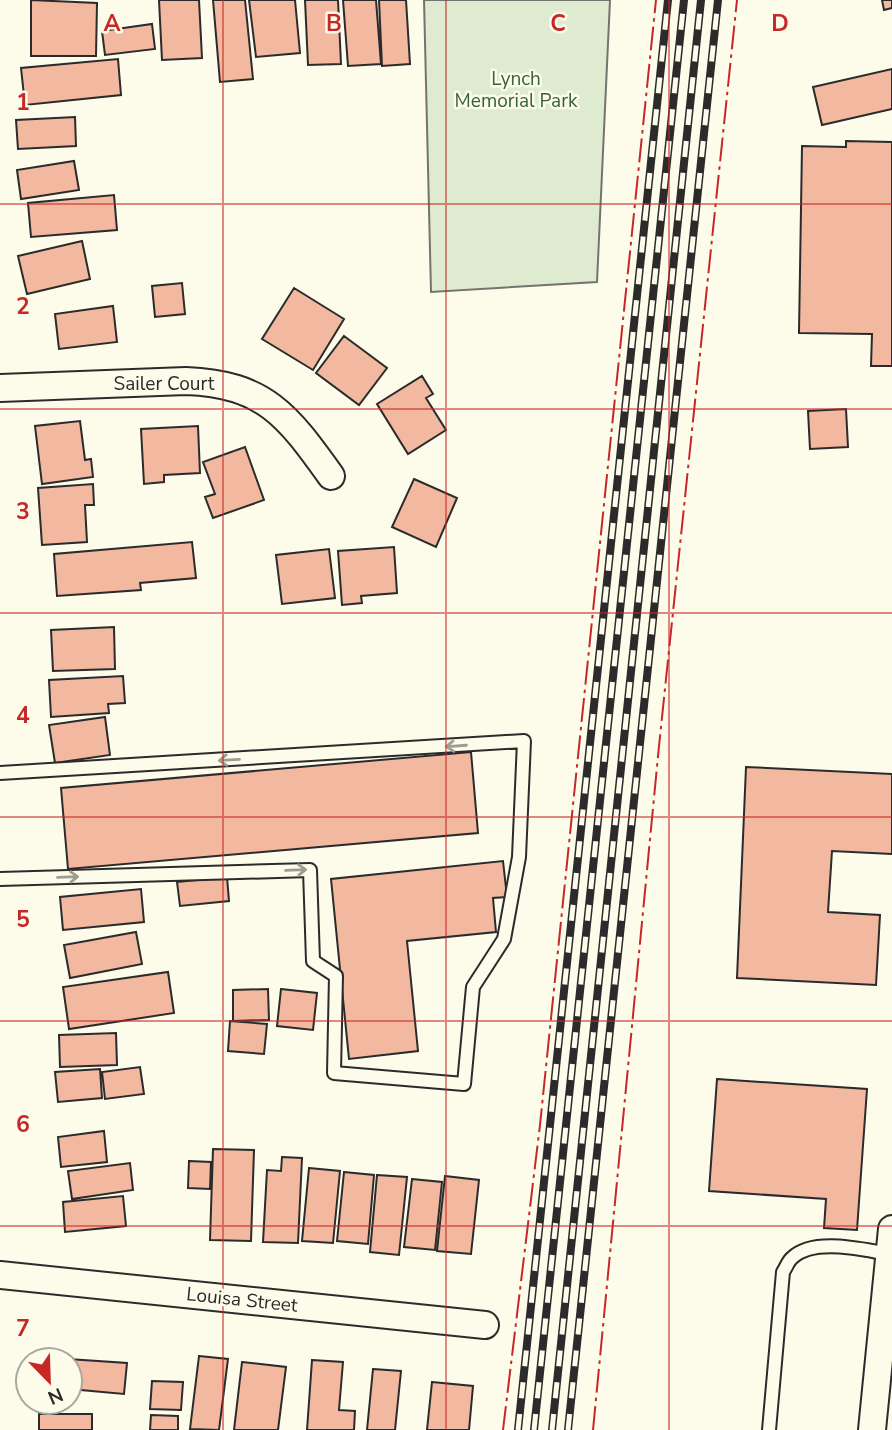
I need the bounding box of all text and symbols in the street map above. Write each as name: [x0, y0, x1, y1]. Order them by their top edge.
text: A: [103, 8, 121, 39]
text: B: [326, 8, 342, 39]
text: C: [550, 8, 566, 39]
text: D: [771, 8, 789, 39]
park label: Lynch Memorial Park: [455, 66, 578, 114]
text: 1: [16, 87, 30, 118]
text: 2: [16, 291, 30, 322]
street label: Sailer Court: [114, 371, 215, 397]
text: 3: [16, 496, 30, 527]
text: 4: [16, 700, 30, 731]
one-way arrow: [445, 739, 468, 752]
one-way arrow: [218, 753, 241, 766]
one-way arrow: [284, 864, 307, 877]
one-way arrow: [56, 870, 79, 884]
text: 5: [16, 904, 30, 935]
text: 6: [16, 1109, 30, 1140]
street label: Louisa Street: [185, 1281, 299, 1319]
text: 7: [16, 1313, 30, 1344]
north arrow: [14, 1346, 84, 1416]
text: N: [44, 1381, 67, 1410]

